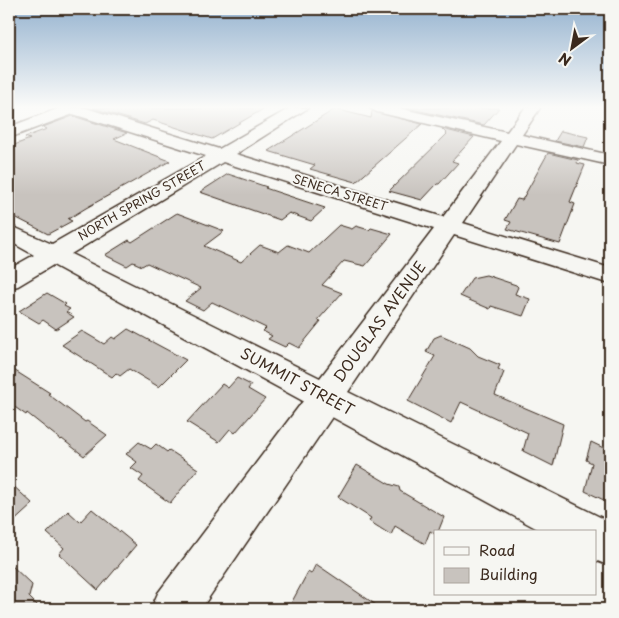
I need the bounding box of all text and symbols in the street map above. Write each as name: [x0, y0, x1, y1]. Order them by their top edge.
north arrow: [546, 22, 596, 72]
text: N: [555, 48, 575, 71]
street label: NORTH SPRING STREET: [74, 156, 209, 244]
street label: SENECA STREET: [291, 169, 391, 215]
street label: DOUGLAS AVENUE: [327, 256, 431, 386]
street label: SUMMIT STREET: [237, 341, 359, 421]
legend: [434, 530, 596, 596]
text: Road: [479, 538, 515, 561]
text: Building: [479, 562, 538, 585]

